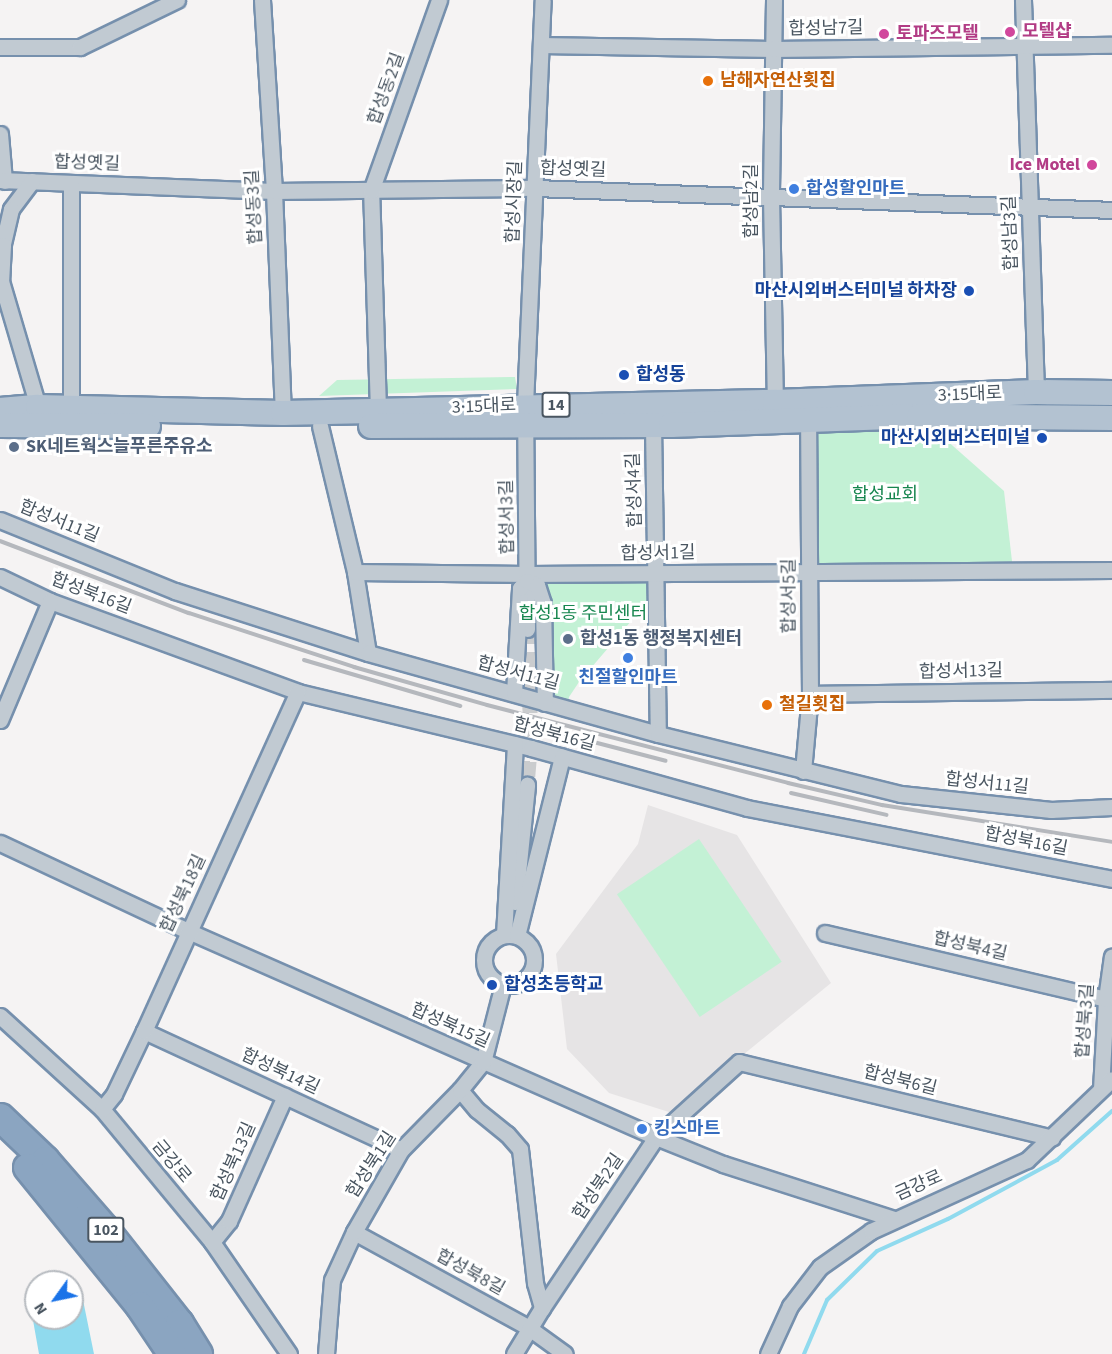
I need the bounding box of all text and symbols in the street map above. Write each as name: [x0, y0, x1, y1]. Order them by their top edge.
street label: 합성남7길: [788, 18, 864, 40]
place label: 모텔샵: [1022, 21, 1072, 43]
place label: 토파즈모텔: [896, 23, 979, 45]
marker: 모텔샵: [1003, 25, 1017, 39]
marker: 토파즈모텔: [877, 27, 891, 41]
street label: 합성동2길: [364, 50, 410, 128]
place label: 남해자연산횟집: [720, 70, 836, 92]
marker: 남해자연산횟집: [701, 74, 715, 88]
street label: 합성옛길: [54, 152, 120, 176]
place label: Ice Motel: [1009, 154, 1080, 176]
street label: 합성옛길: [540, 158, 606, 182]
marker: Ice Motel: [1085, 158, 1099, 172]
street label: 합성시장길: [503, 160, 527, 244]
street label: 합성남2길: [741, 163, 763, 239]
street label: 합성동3길: [242, 169, 268, 245]
place label: 합성할인마트: [806, 178, 905, 200]
marker: 합성할인마트: [787, 182, 801, 196]
street label: 합성남3길: [999, 195, 1023, 271]
place label: 마산시외버스터미널 하차장: [755, 280, 957, 302]
marker: 마산시외버스터미널 하차장: [962, 284, 976, 298]
place label: 합성동: [636, 364, 686, 386]
marker: 합성동: [617, 368, 631, 382]
street label: 3·15대로: [937, 383, 1003, 407]
road number: 14: [541, 392, 571, 418]
street label: 3·15대로: [451, 395, 517, 419]
place label: 마산시외버스터미널: [881, 427, 1030, 449]
marker: 마산시외버스터미널: [1035, 431, 1049, 445]
place label: SK네트웍스늘푸른주유소: [26, 436, 213, 458]
marker: SK네트웍스늘푸른주유소: [7, 440, 21, 454]
street label: 합성서4길: [623, 452, 647, 528]
street label: 합성서3길: [497, 479, 519, 555]
park label: 합성교회: [852, 484, 918, 506]
street label: 합성서11길: [16, 496, 102, 548]
street label: 합성서1길: [620, 543, 696, 565]
street label: 합성서5길: [779, 558, 801, 634]
street label: 합성북16길: [48, 569, 134, 619]
park label: 합성1동 주민센터: [519, 603, 647, 625]
place label: 합성1동 행정복지센터: [580, 628, 742, 650]
marker: 합성1동 행정복지센터: [561, 632, 575, 646]
marker: 친절할인마트: [621, 651, 635, 665]
street label: 합성서11길: [475, 653, 561, 695]
street label: 합성서13길: [919, 660, 1003, 684]
place label: 친절할인마트: [578, 667, 678, 689]
place label: 철길횟집: [779, 694, 845, 716]
marker: 철길횟집: [760, 698, 774, 712]
street label: 합성북16길: [511, 714, 597, 756]
street label: 합성서11길: [944, 769, 1030, 799]
street label: 합성북16길: [983, 823, 1069, 861]
street label: 합성북18길: [156, 851, 212, 937]
street label: 합성북4길: [931, 928, 1009, 966]
place label: 합성초등학교: [504, 974, 603, 996]
marker: 합성초등학교: [485, 978, 499, 992]
street label: 합성북3길: [1073, 983, 1099, 1059]
street label: 합성북15길: [407, 999, 493, 1053]
street label: 합성북14길: [237, 1044, 323, 1100]
street label: 합성북6길: [861, 1061, 939, 1101]
place label: 킹스마트: [654, 1118, 720, 1140]
street label: 합성북13길: [207, 1119, 261, 1205]
marker: 킹스마트: [635, 1122, 649, 1136]
street label: 합성북1길: [342, 1128, 402, 1202]
street label: 금강로: [147, 1136, 195, 1188]
street label: 합성북2길: [569, 1150, 629, 1224]
street label: 금강로: [892, 1166, 946, 1206]
road number: 102: [86, 1217, 126, 1243]
street label: 합성북8길: [432, 1245, 508, 1301]
north arrow: [24, 1270, 84, 1330]
text: N: [28, 1298, 53, 1319]

